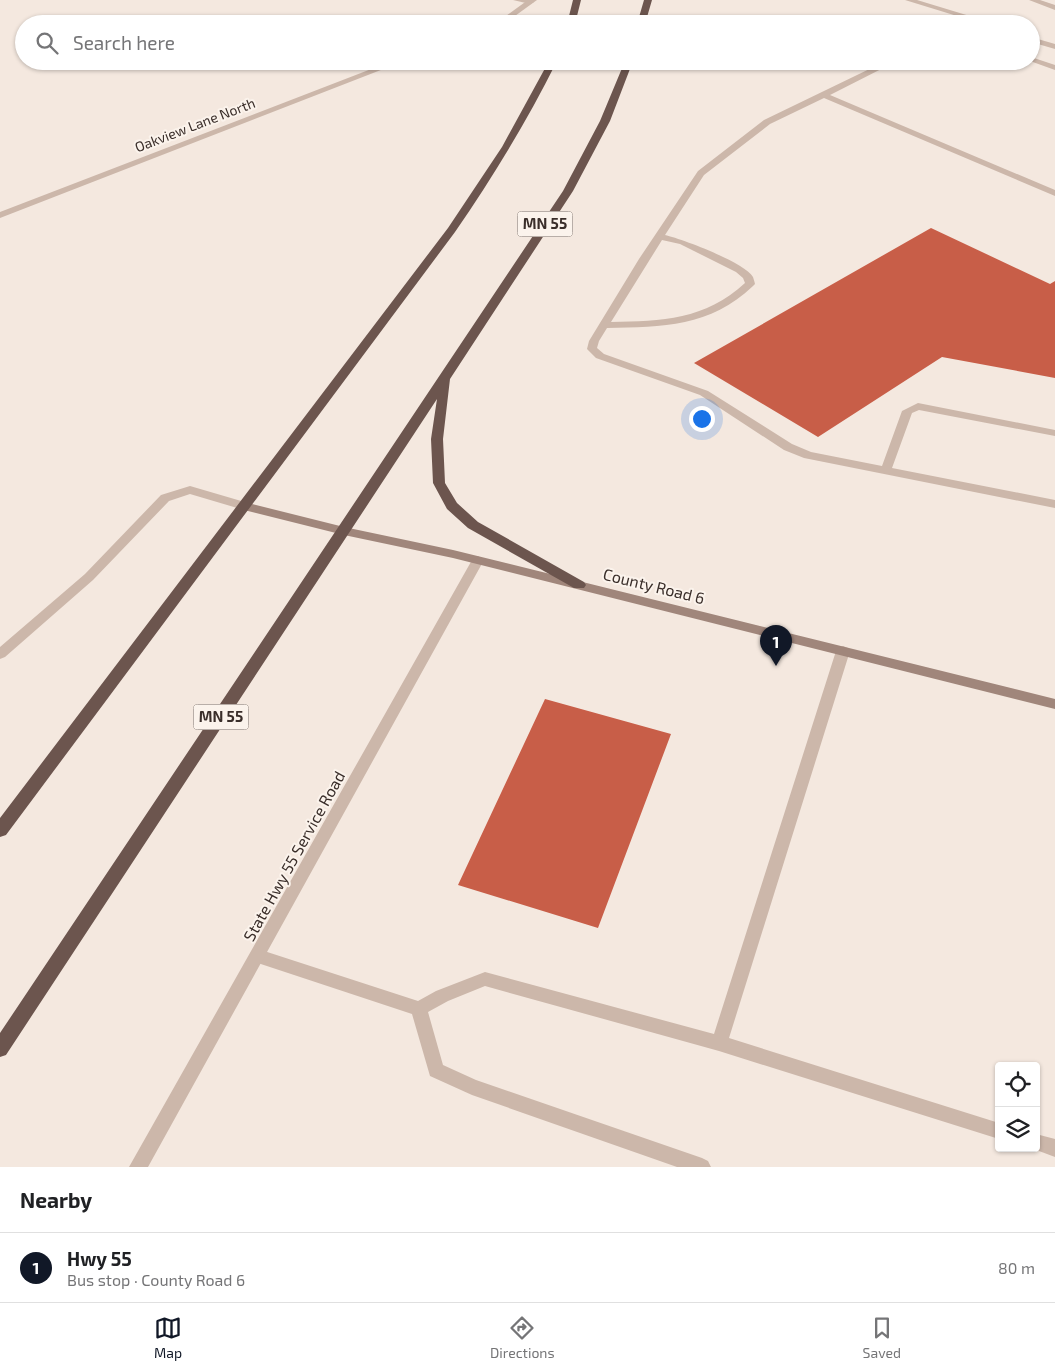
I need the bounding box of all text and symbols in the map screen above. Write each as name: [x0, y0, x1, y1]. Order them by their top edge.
search box: [15, 15, 1040, 70]
icon: search: [33, 29, 61, 57]
text: Search here: [73, 31, 175, 54]
street label: Oakview Lane North: [132, 94, 257, 155]
road number: MN 55: [518, 212, 572, 236]
your location: [689, 406, 715, 432]
street label: County Road 6: [601, 564, 707, 607]
pin: 1: [760, 625, 792, 666]
road number: MN 55: [194, 704, 248, 730]
street label: State Hwy 55 Service Road: [239, 767, 348, 944]
map controls: [995, 1062, 1040, 1152]
button: locate: [995, 1062, 1040, 1107]
button: layers: [995, 1107, 1040, 1152]
text: Nearby: [20, 1187, 92, 1212]
text: Hwy 55: [67, 1247, 132, 1270]
text: 1: [33, 1258, 39, 1277]
text: 80 m: [998, 1258, 1035, 1277]
text: Bus stop · County Road 6: [67, 1270, 245, 1289]
tab: Map: [154, 1314, 182, 1361]
tab: Directions: [490, 1314, 555, 1361]
tab: Saved: [863, 1314, 901, 1361]

